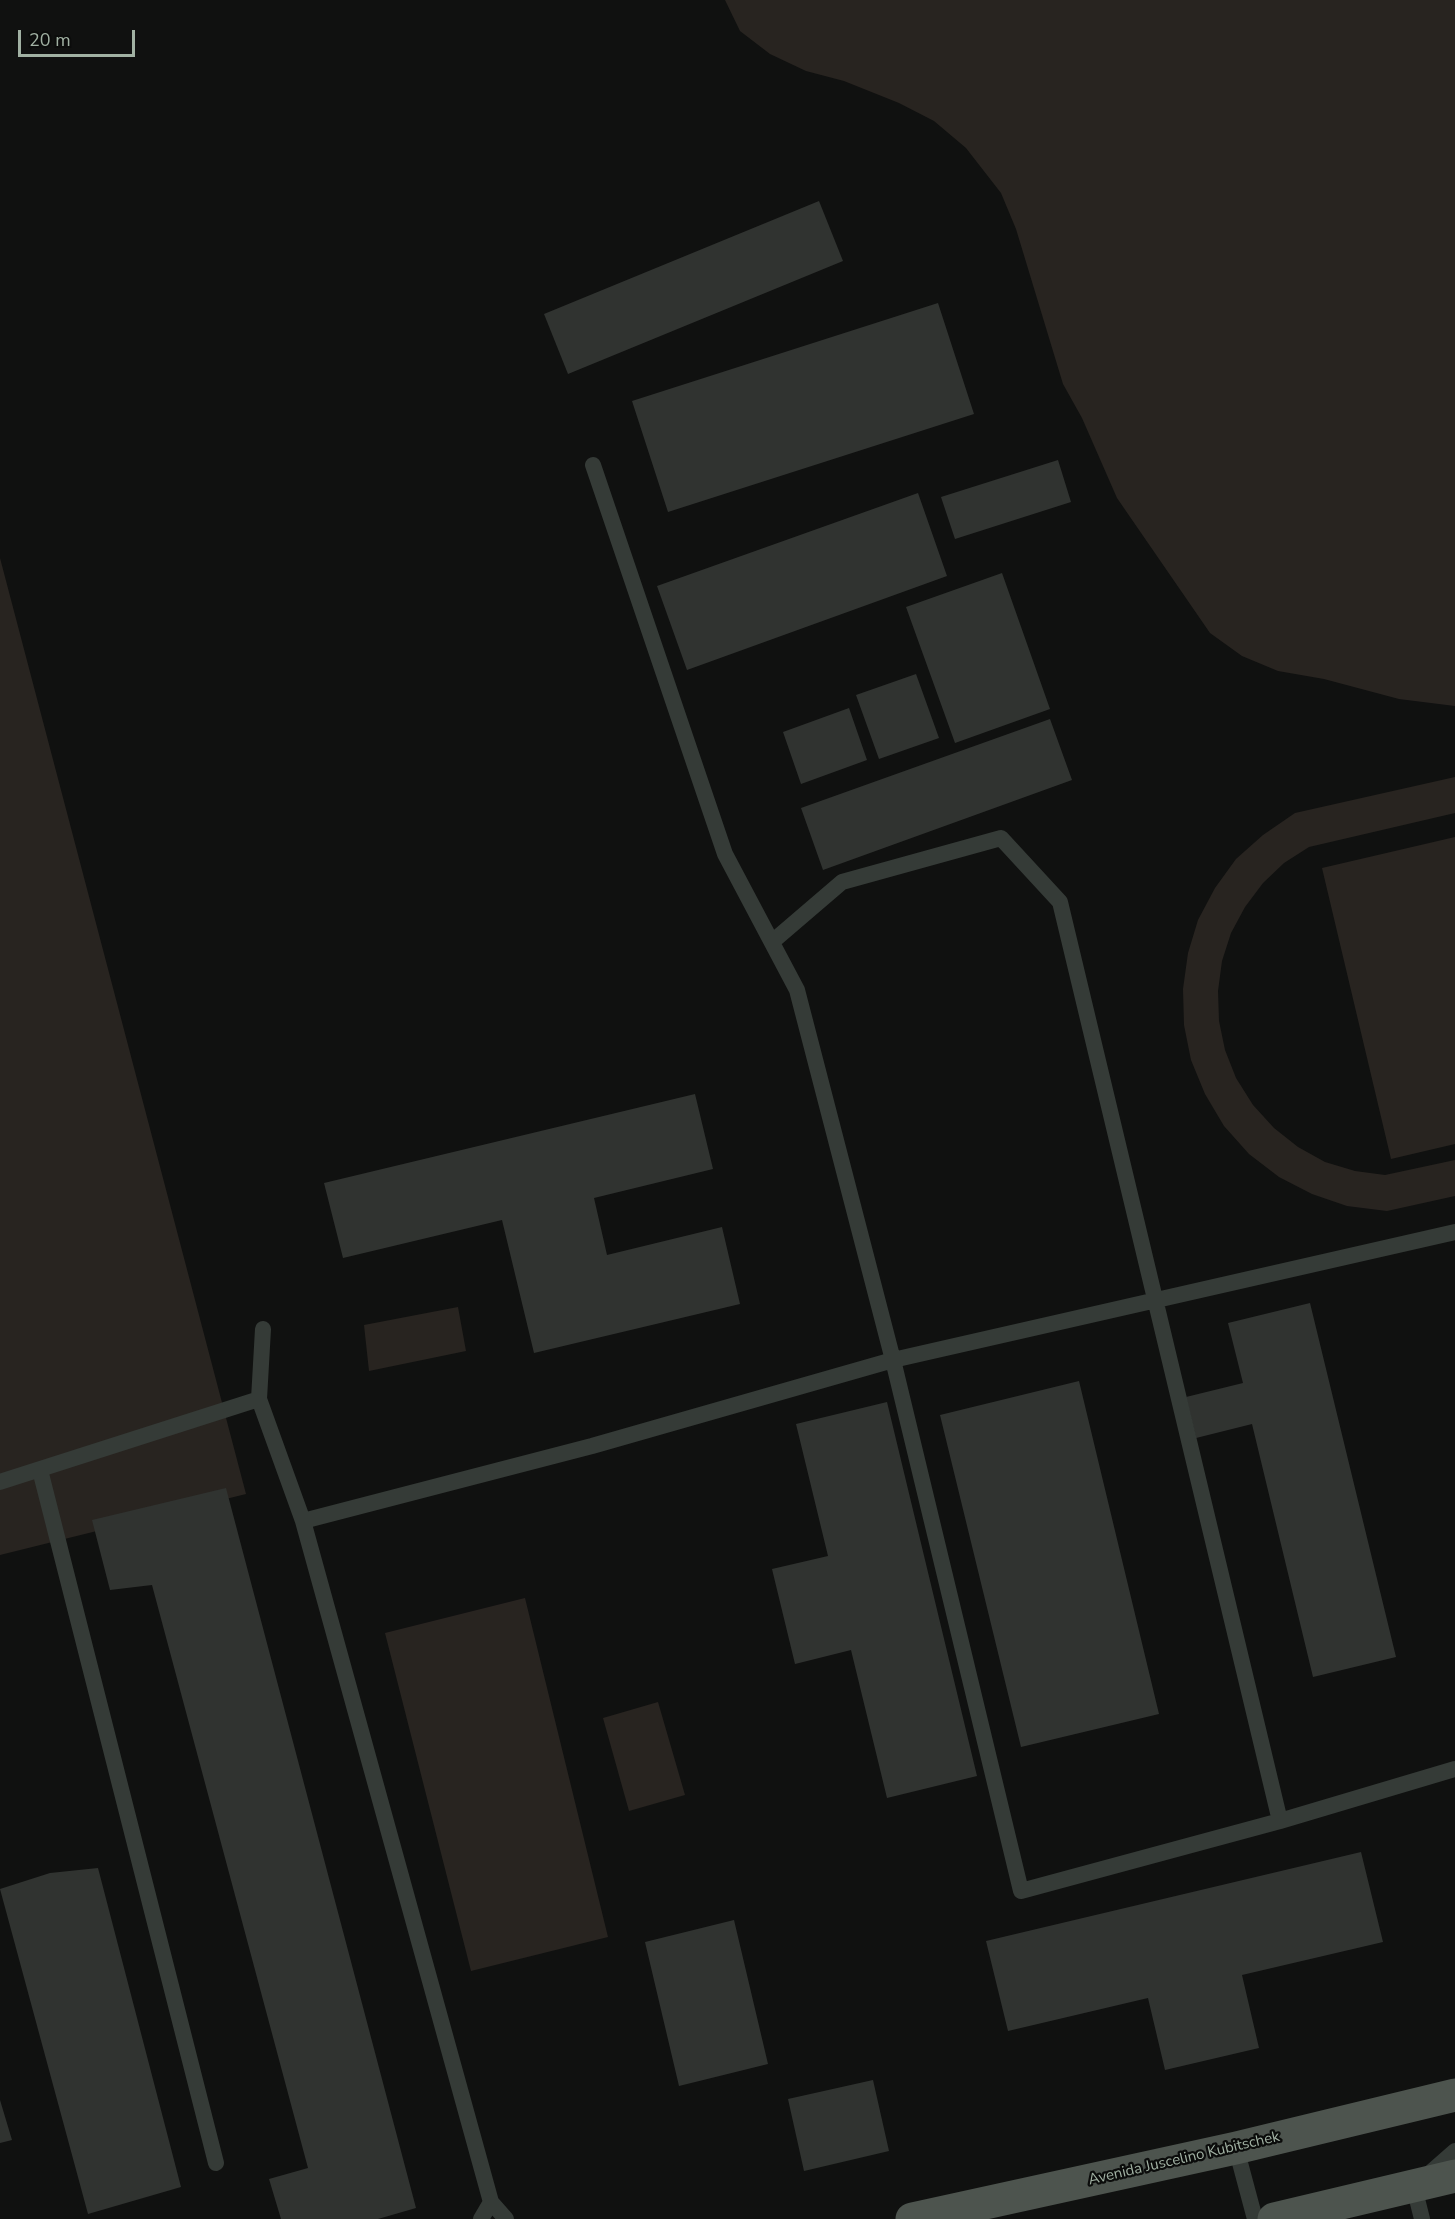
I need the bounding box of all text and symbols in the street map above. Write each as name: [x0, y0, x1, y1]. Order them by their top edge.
scale bar: [21, 18, 138, 56]
text: 20 m: [29, 28, 71, 52]
street label: Avenida Juscelino Kubitschek: [1087, 2128, 1281, 2190]

